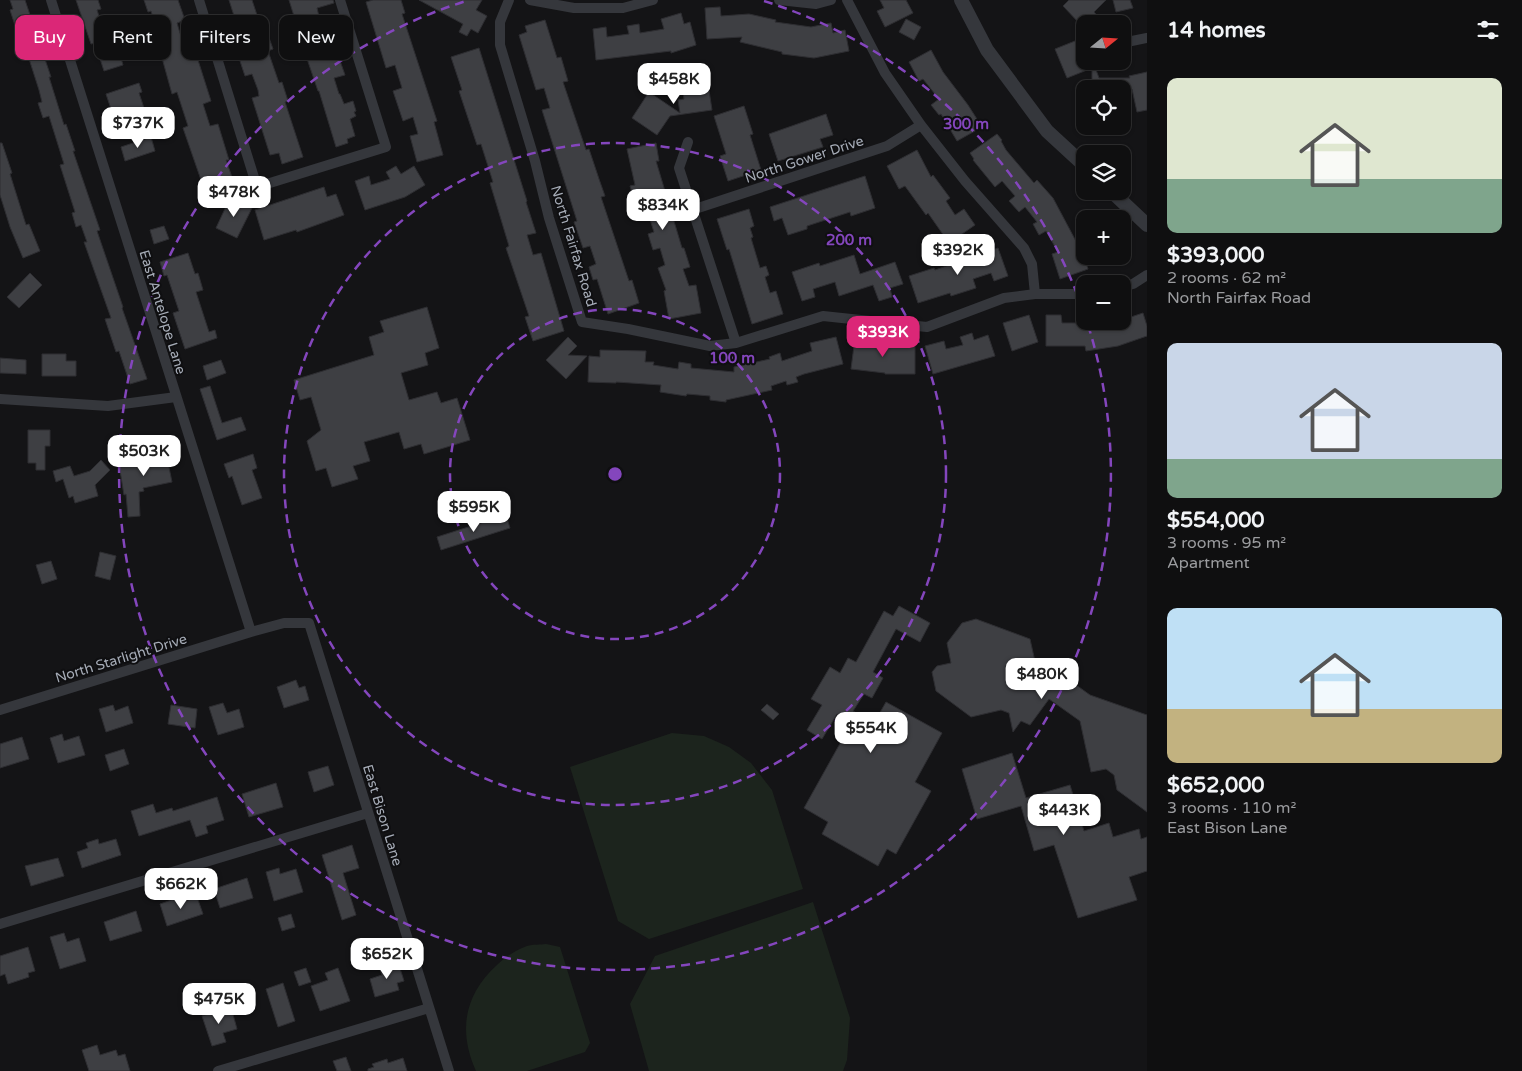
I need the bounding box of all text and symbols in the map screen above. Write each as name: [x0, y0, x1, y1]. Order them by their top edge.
chip: Buy: [15, 15, 84, 60]
chip: Rent: [94, 15, 171, 60]
chip: Filters: [181, 15, 269, 60]
chip: New: [279, 15, 353, 60]
north arrow: [1076, 15, 1131, 70]
map controls: [1076, 15, 1131, 330]
icon: filters: [1474, 16, 1502, 44]
text: 14 homes: [1167, 18, 1266, 43]
pin: $458K: [639, 62, 709, 105]
text: $458K: [649, 69, 699, 89]
button: locate: [1076, 80, 1131, 135]
pin: $737K: [103, 106, 173, 149]
icon: home: [1290, 110, 1380, 200]
text: $737K: [113, 113, 163, 133]
text: 300 m: [943, 115, 989, 133]
street label: North Gower Drive: [743, 132, 866, 187]
button: layers: [1076, 145, 1131, 200]
pin: $478K: [199, 176, 269, 218]
text: $478K: [209, 182, 259, 202]
street label: North Fairfax Road: [547, 183, 600, 309]
pin: $834K: [628, 188, 698, 231]
text: $834K: [638, 195, 688, 215]
button: +: [1076, 210, 1131, 265]
text: 200 m: [826, 231, 872, 249]
pin: $392K: [923, 234, 993, 276]
text: $392K: [933, 240, 983, 260]
text: $393,000: [1167, 243, 1265, 268]
street label: East Antelope Lane: [136, 248, 190, 376]
text: 2 rooms · 62 m²: [1167, 268, 1286, 288]
button: −: [1076, 275, 1131, 330]
text: North Fairfax Road: [1167, 288, 1311, 308]
pin: $393K: [848, 316, 918, 358]
text: $393K: [858, 322, 908, 342]
text: 100 m: [709, 349, 755, 367]
icon: home: [1290, 375, 1380, 465]
pin: $503K: [109, 434, 179, 477]
text: $503K: [119, 441, 169, 461]
centre of rings: [606, 465, 624, 483]
pin: $595K: [439, 490, 509, 533]
text: $595K: [449, 497, 499, 517]
text: $554,000: [1167, 508, 1265, 533]
text: 3 rooms · 95 m²: [1167, 533, 1286, 553]
text: Apartment: [1167, 553, 1250, 573]
street label: North Starlight Drive: [53, 630, 189, 687]
icon: home: [1290, 640, 1380, 730]
pin: $480K: [1007, 658, 1077, 700]
text: $480K: [1017, 664, 1067, 684]
pin: $554K: [836, 712, 906, 754]
text: $554K: [846, 718, 896, 738]
street label: East Bison Lane: [359, 762, 406, 868]
text: $652,000: [1167, 773, 1265, 798]
pin: $443K: [1029, 794, 1099, 836]
text: 3 rooms · 110 m²: [1167, 798, 1296, 818]
text: $443K: [1039, 800, 1089, 820]
text: East Bison Lane: [1167, 818, 1287, 838]
pin: $662K: [146, 868, 216, 910]
text: $662K: [156, 874, 206, 894]
pin: $652K: [352, 938, 422, 980]
text: $652K: [362, 944, 412, 964]
pin: $475K: [184, 982, 254, 1025]
text: $475K: [194, 989, 244, 1009]

